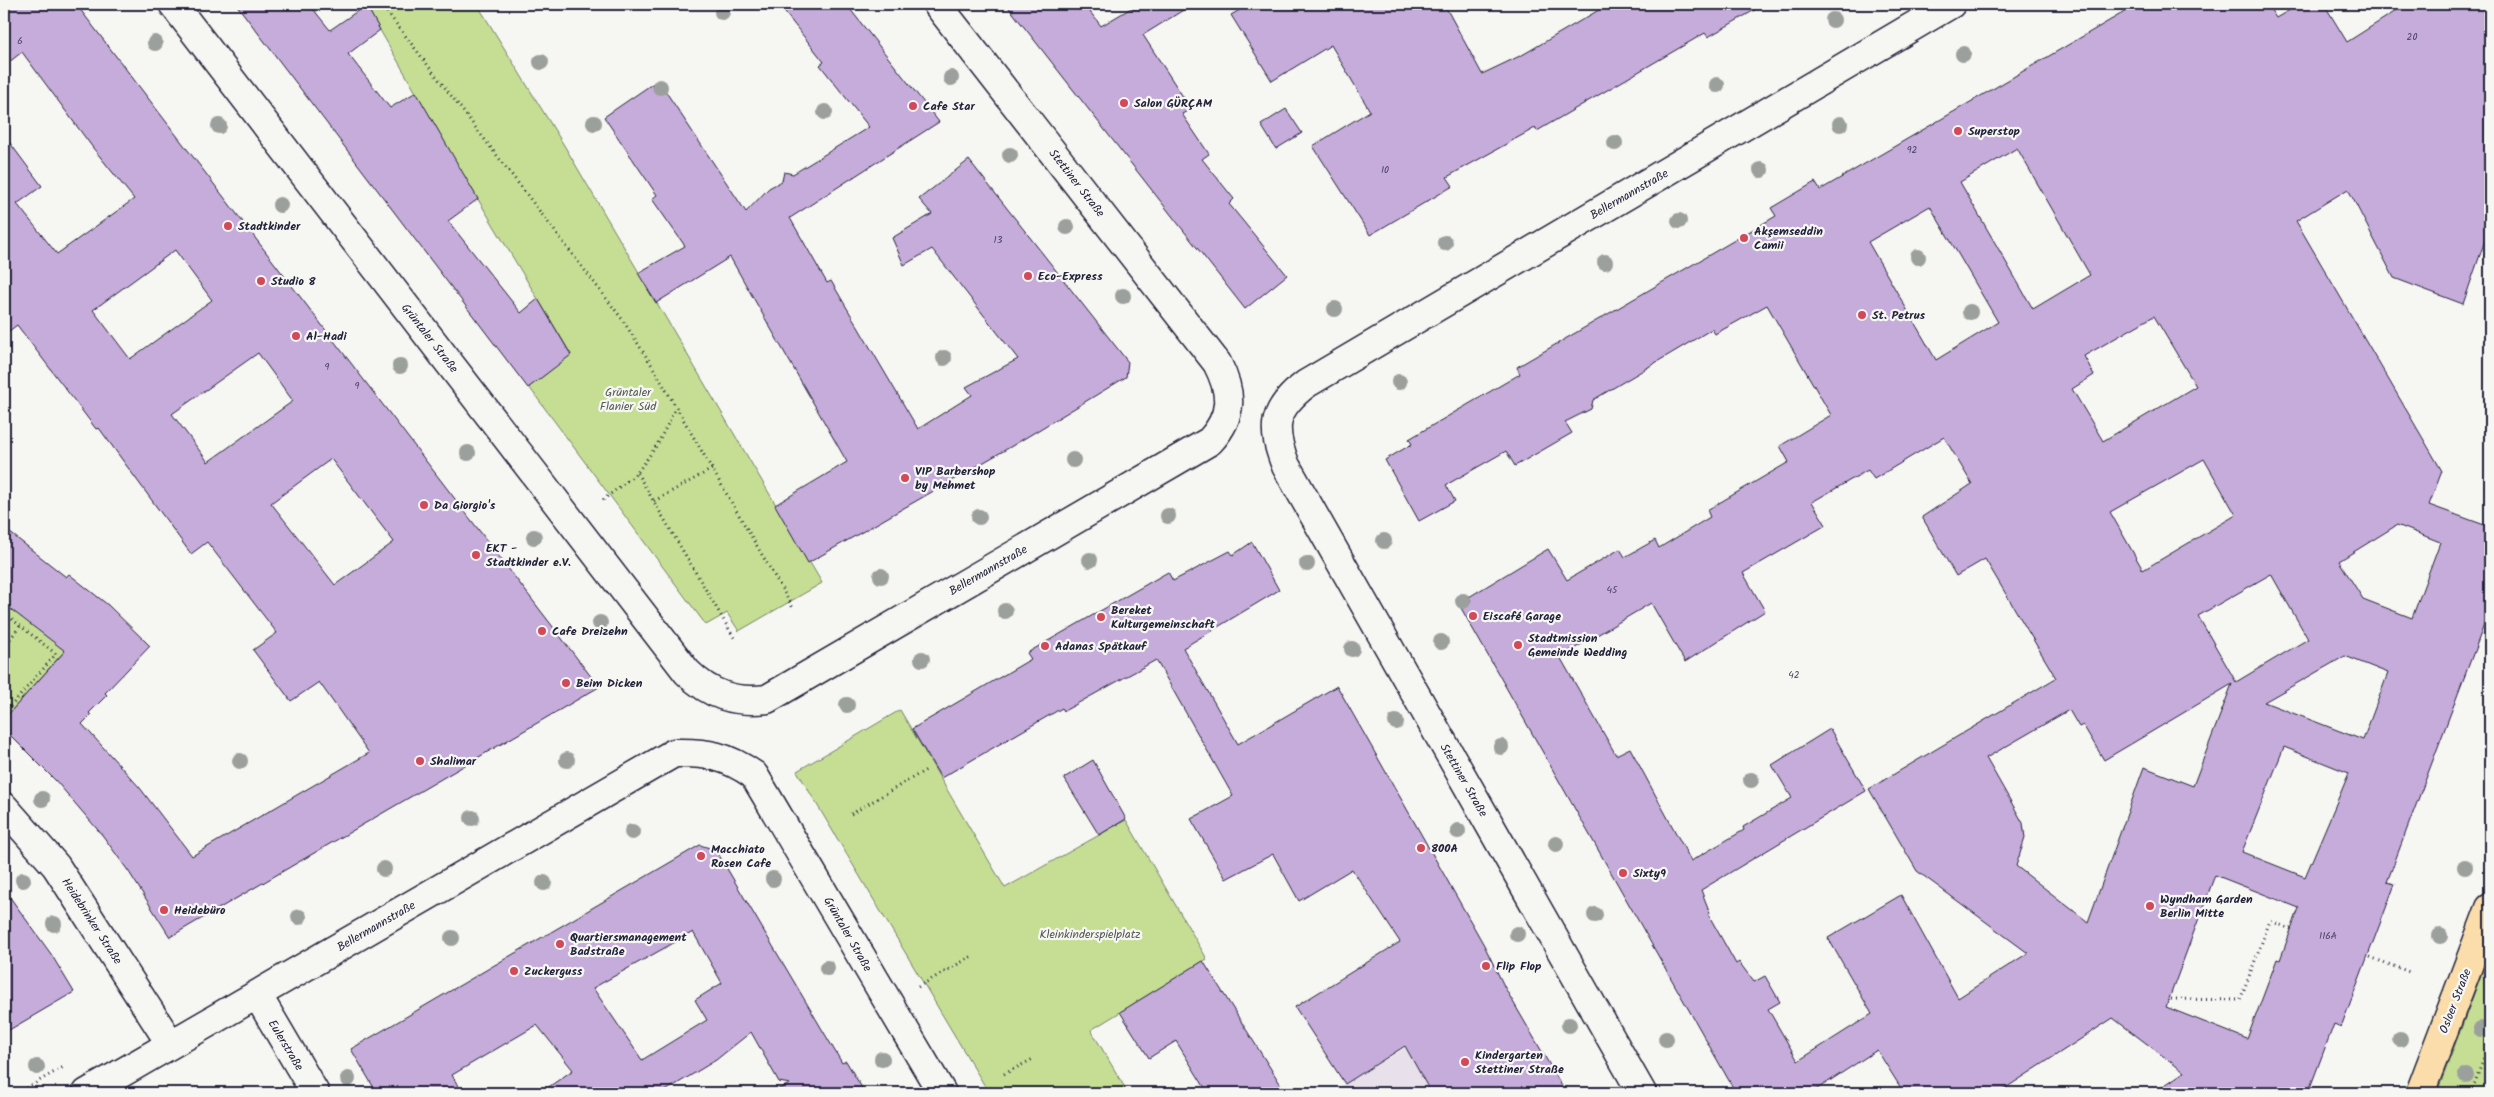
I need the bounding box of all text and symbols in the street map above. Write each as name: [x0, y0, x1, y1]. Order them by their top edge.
house number: 20: [2407, 29, 2417, 45]
house number: 6: [17, 33, 23, 49]
place label: Salon GÜRÇAM: [1134, 94, 1213, 113]
place label: Cafe Star: [923, 97, 975, 116]
marker: Salon GÜRÇAM: [1118, 97, 1130, 109]
marker: Cafe Star: [907, 100, 919, 112]
place label: Superstop: [1968, 122, 2021, 141]
marker: Superstop: [1952, 125, 1964, 137]
house number: 92: [1907, 142, 1918, 158]
street label: Stettiner Straße: [1044, 145, 1110, 222]
house number: 10: [1381, 162, 1389, 178]
street label: Bellermannstraße: [1586, 164, 1673, 225]
place label: Stadtkinder: [238, 217, 301, 236]
marker: Stadtkinder: [222, 220, 234, 232]
place label: Akşemseddin Camii: [1754, 222, 1823, 255]
house number: 13: [994, 232, 1003, 248]
marker: Akşemseddin Camii: [1738, 232, 1750, 244]
place label: Eco-Express: [1038, 267, 1103, 286]
marker: Eco-Express: [1022, 270, 1034, 282]
place label: Studio 8: [271, 272, 317, 291]
marker: Studio 8: [255, 275, 267, 287]
street label: Grüntaler Straße: [396, 299, 463, 378]
place label: St. Petrus: [1872, 306, 1926, 325]
marker: St. Petrus: [1856, 309, 1868, 321]
place label: Al-Hadi: [306, 327, 348, 346]
marker: Al-Hadi: [290, 330, 302, 342]
house number: 9: [325, 359, 330, 375]
house number: 9: [355, 378, 360, 394]
park label: Grüntaler Flanier Süd: [600, 383, 657, 416]
place label: VIP Barbershop by Mehmet: [915, 462, 996, 495]
marker: VIP Barbershop by Mehmet: [899, 472, 911, 484]
place label: Da Giorgio's: [434, 496, 496, 515]
marker: Da Giorgio's: [418, 499, 430, 511]
place label: EKT - Stadtkinder e.V.: [486, 539, 571, 572]
street label: Bellermannstraße: [945, 540, 1032, 601]
marker: EKT - Stadtkinder e.V.: [470, 549, 482, 561]
house number: 45: [1607, 582, 1618, 598]
place label: Bereket Kulturgemeinschaft: [1111, 601, 1215, 634]
place label: Eiscafé Garage: [1483, 607, 1561, 626]
marker: Eiscafé Garage: [1467, 610, 1479, 622]
marker: Bereket Kulturgemeinschaft: [1095, 611, 1107, 623]
place label: Cafe Dreizehn: [552, 622, 628, 641]
marker: Cafe Dreizehn: [536, 625, 548, 637]
place label: Stadtmission Gemeinde Wedding: [1528, 629, 1627, 662]
place label: Adanas Spätkauf: [1055, 637, 1148, 656]
marker: Stadtmission Gemeinde Wedding: [1512, 639, 1524, 651]
marker: Adanas Spätkauf: [1039, 640, 1051, 652]
house number: 42: [1788, 667, 1800, 683]
place label: Beim Dicken: [576, 674, 643, 693]
marker: Beim Dicken: [560, 677, 572, 689]
street label: Stettiner Straße: [1435, 740, 1493, 821]
place label: Shalimar: [430, 752, 477, 771]
marker: Shalimar: [414, 755, 426, 767]
place label: 800A: [1431, 839, 1458, 858]
place label: Macchiato Rosen Cafe: [711, 840, 771, 873]
marker: 800A: [1415, 842, 1427, 854]
marker: Macchiato Rosen Cafe: [695, 850, 707, 862]
place label: Sixty9: [1633, 864, 1666, 883]
marker: Sixty9: [1617, 867, 1629, 879]
street label: Heidebrinker Straße: [56, 874, 127, 969]
place label: Wyndham Garden Berlin Mitte: [2160, 890, 2253, 923]
street label: Grüntaler Straße: [818, 893, 877, 976]
street label: Bellermannstraße: [333, 896, 420, 957]
marker: Wyndham Garden Berlin Mitte: [2144, 900, 2156, 912]
place label: Heidebüro: [174, 901, 226, 920]
marker: Heidebüro: [158, 904, 170, 916]
park label: Kleinkinderspielplatz: [1039, 925, 1141, 944]
place label: Quartiersmanagement Badstraße: [570, 928, 687, 961]
house number: 116A: [2319, 928, 2337, 944]
marker: Quartiersmanagement Badstraße: [554, 938, 566, 950]
place label: Flip Flop: [1496, 957, 1542, 976]
marker: Flip Flop: [1480, 960, 1492, 972]
place label: Zuckerguss: [524, 962, 583, 981]
marker: Zuckerguss: [508, 965, 520, 977]
street label: Osloer Straße: [2434, 965, 2477, 1036]
street label: Eulerstraße: [263, 1016, 309, 1075]
place label: Kindergarten Stettiner Straße: [1475, 1046, 1564, 1079]
marker: Kindergarten Stettiner Straße: [1459, 1056, 1471, 1068]

